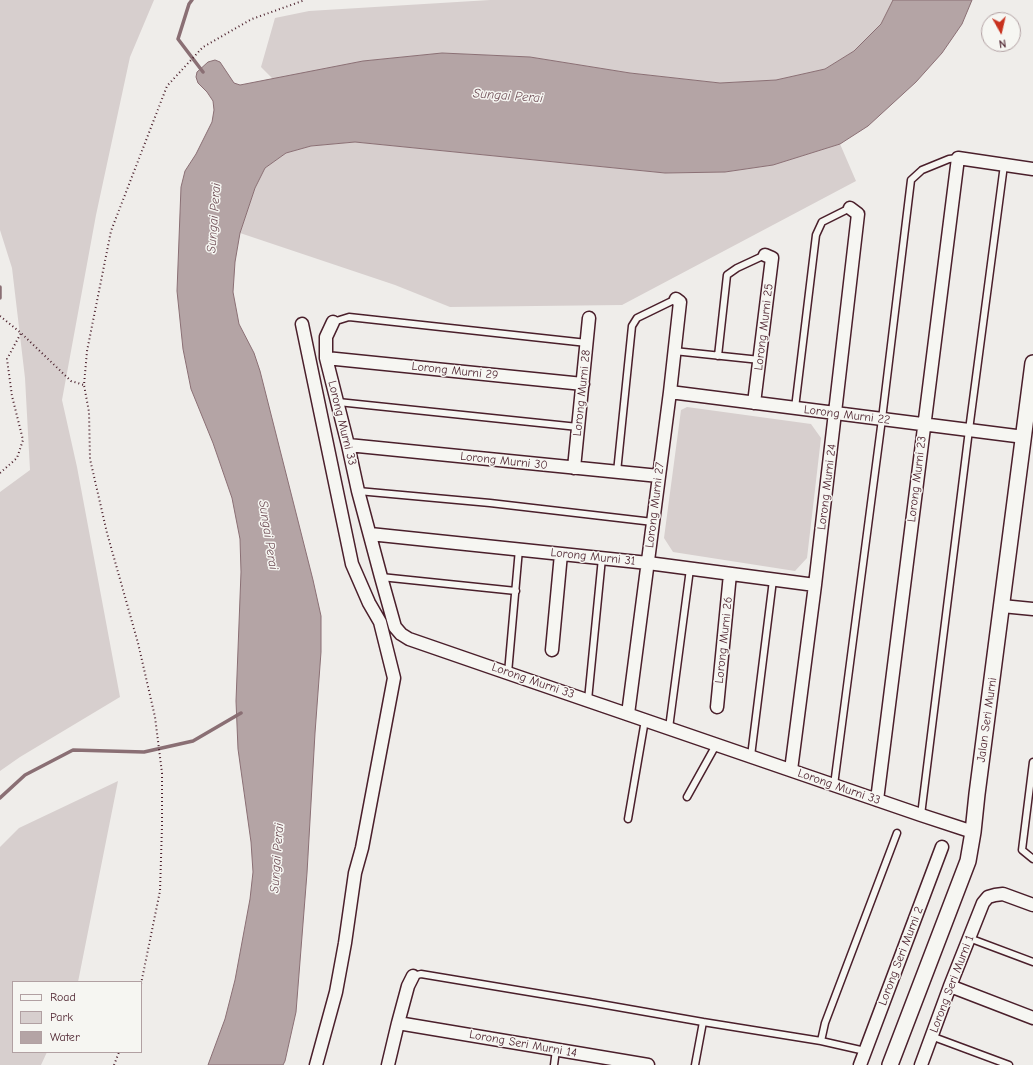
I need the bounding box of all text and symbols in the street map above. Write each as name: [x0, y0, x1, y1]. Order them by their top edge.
north arrow: [981, 12, 1021, 52]
text: N: [998, 36, 1007, 50]
water label: Sungai Perai: [473, 86, 543, 106]
water label: Sungai Perai: [204, 183, 224, 253]
street label: Lorong Murni 25: [752, 283, 776, 371]
street label: Lorong Murni 28: [570, 349, 594, 437]
street label: Lorong Murni 29: [411, 359, 499, 383]
street label: Lorong Murni 33: [325, 379, 359, 467]
street label: Lorong Murni 22: [803, 403, 891, 427]
street label: Lorong Murni 23: [905, 435, 929, 523]
street label: Lorong Murni 24: [815, 443, 839, 531]
street label: Lorong Murni 30: [460, 449, 548, 473]
street label: Lorong Murni 27: [643, 461, 667, 549]
water label: Sungai Perai: [255, 499, 281, 571]
street label: Lorong Murni 31: [550, 545, 636, 569]
street label: Lorong Murni 26: [712, 596, 736, 684]
street label: Lorong Murni 33: [490, 660, 576, 702]
street label: Jalan Seri Murni: [974, 677, 1000, 763]
street label: Lorong Murni 33: [796, 766, 882, 808]
water label: Sungai Perai: [267, 823, 287, 893]
street label: Lorong Seri Murni 2: [876, 905, 926, 1007]
street label: Lorong Seri Murni 1: [927, 933, 977, 1035]
legend: [12, 981, 142, 1053]
text: Road: [50, 990, 76, 1004]
text: Park: [50, 1010, 73, 1024]
street label: Lorong Seri Murni 14: [468, 1027, 578, 1061]
text: Water: [50, 1030, 80, 1044]

